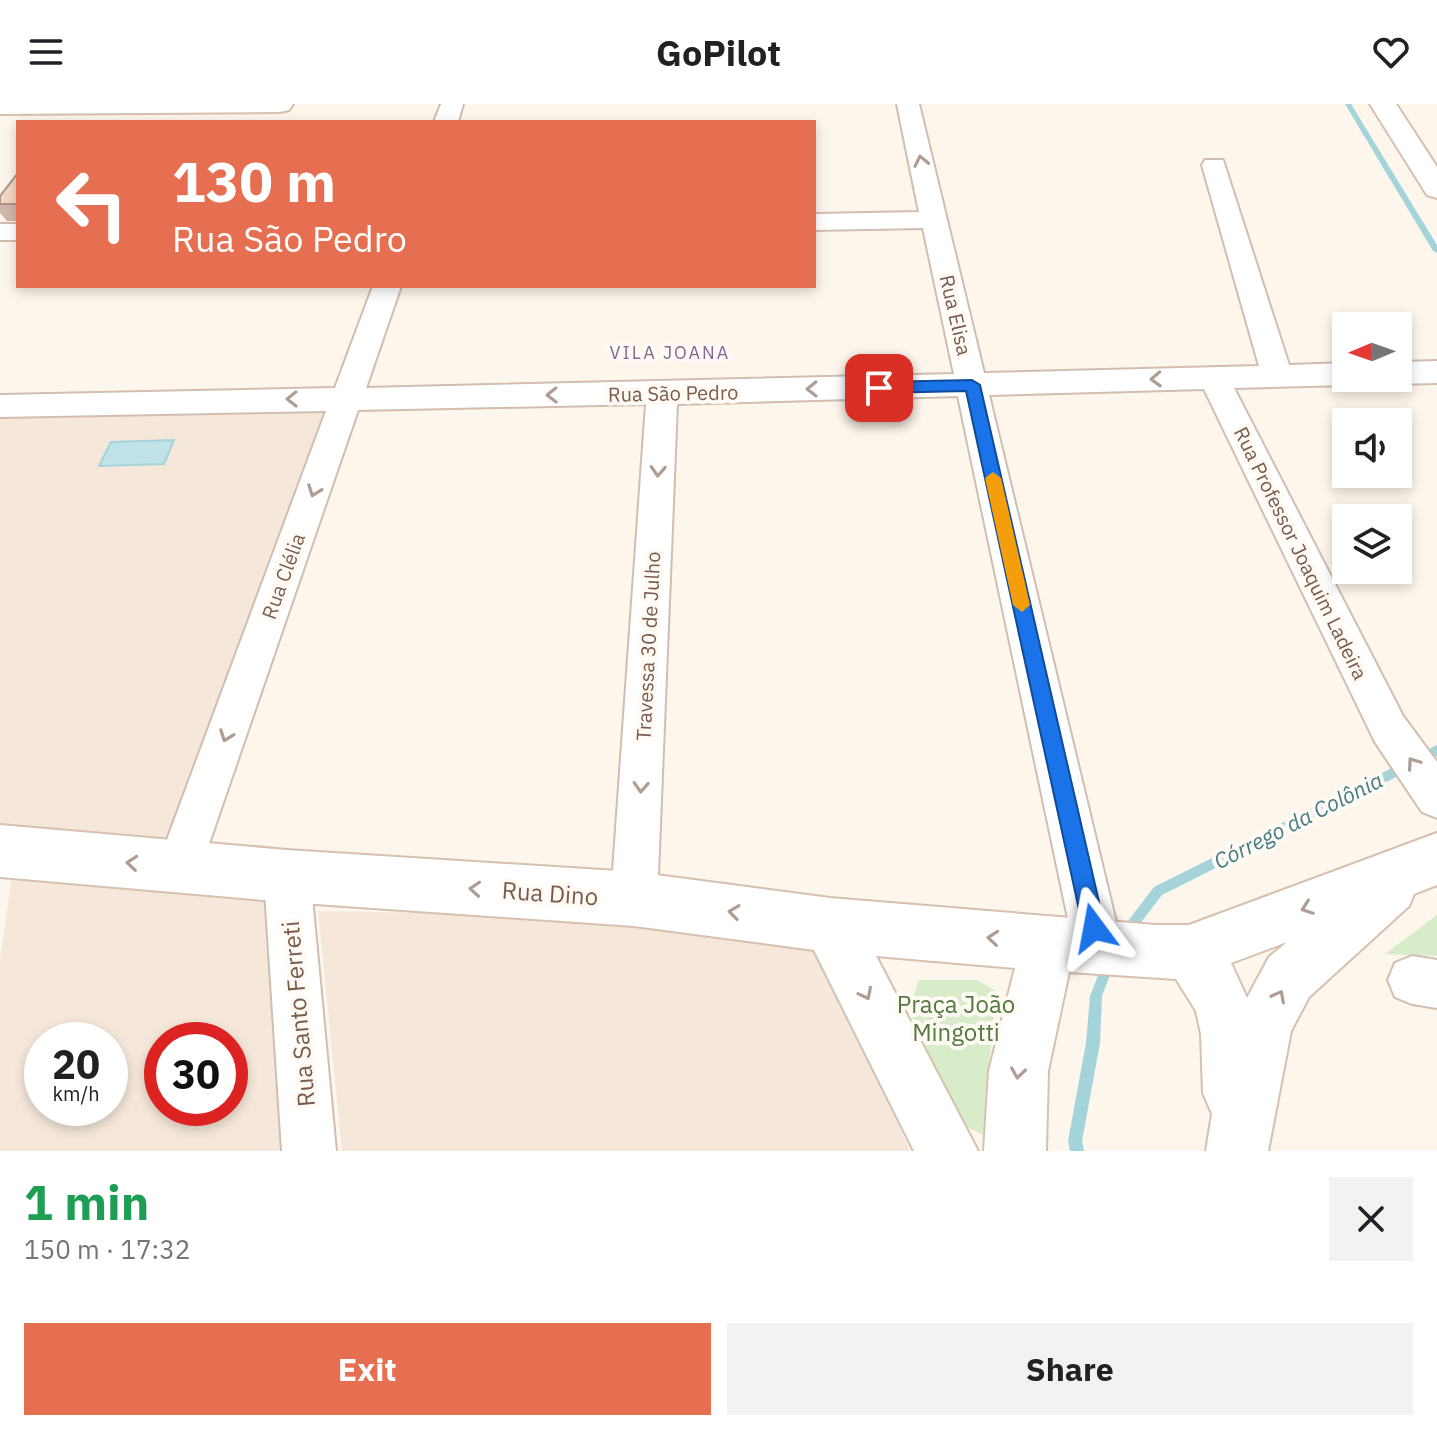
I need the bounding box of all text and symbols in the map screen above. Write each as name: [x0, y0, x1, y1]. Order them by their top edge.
text: GoPilot: [656, 29, 781, 76]
icon: menu: [24, 30, 68, 74]
icon: heart: [1369, 30, 1413, 74]
text: 130 m: [172, 145, 336, 217]
icon: left: [40, 152, 144, 256]
one-way arrow: [913, 154, 930, 168]
text: Rua São Pedro: [172, 215, 407, 262]
street label: Rua Elisa: [934, 272, 978, 358]
north arrow: [1332, 312, 1412, 392]
map controls: [1332, 312, 1412, 584]
district label: VILA JOANA: [610, 341, 730, 364]
pin: [845, 354, 913, 422]
icon: arrive: [857, 366, 901, 410]
one-way arrow: [1149, 371, 1162, 388]
street label: Rua São Pedro: [608, 378, 738, 408]
one-way arrow: [805, 381, 818, 398]
one-way arrow: [545, 386, 558, 404]
one-way arrow: [285, 390, 298, 408]
button: sound: [1332, 408, 1412, 488]
street label: Rua Professor Joaquim Ladeira: [1228, 422, 1374, 684]
one-way arrow: [649, 465, 666, 478]
one-way arrow: [307, 483, 323, 497]
button: layers: [1332, 504, 1412, 584]
street label: Rua Clélia: [255, 529, 311, 623]
street label: Travessa 30 de Julho: [630, 551, 666, 741]
one-way arrow: [219, 728, 236, 742]
one-way arrow: [1408, 757, 1423, 771]
water label: Córrego da Colônia: [1208, 765, 1388, 875]
one-way arrow: [632, 781, 649, 794]
one-way arrow: [125, 854, 138, 871]
street label: Rua Dino: [501, 874, 599, 912]
one-way arrow: [468, 880, 481, 897]
position arrow: [1052, 886, 1136, 970]
one-way arrow: [1301, 899, 1315, 915]
one-way arrow: [727, 904, 741, 921]
street label: Rua Santo Ferreti: [274, 920, 322, 1108]
one-way arrow: [986, 930, 999, 947]
one-way arrow: [856, 986, 871, 1001]
park label: Praça João Mingotti: [897, 988, 1015, 1048]
one-way arrow: [1269, 990, 1285, 1004]
speed limit sign: 30: [144, 1022, 248, 1126]
text: 20: [52, 1038, 100, 1090]
one-way arrow: [1010, 1066, 1027, 1079]
text: km/h: [52, 1080, 100, 1107]
text: 1 min: [24, 1171, 149, 1233]
button: close: [1329, 1177, 1413, 1261]
text: 150 m · 17:32: [24, 1232, 190, 1266]
button: Exit: [24, 1323, 711, 1415]
button: Share: [727, 1323, 1413, 1415]

